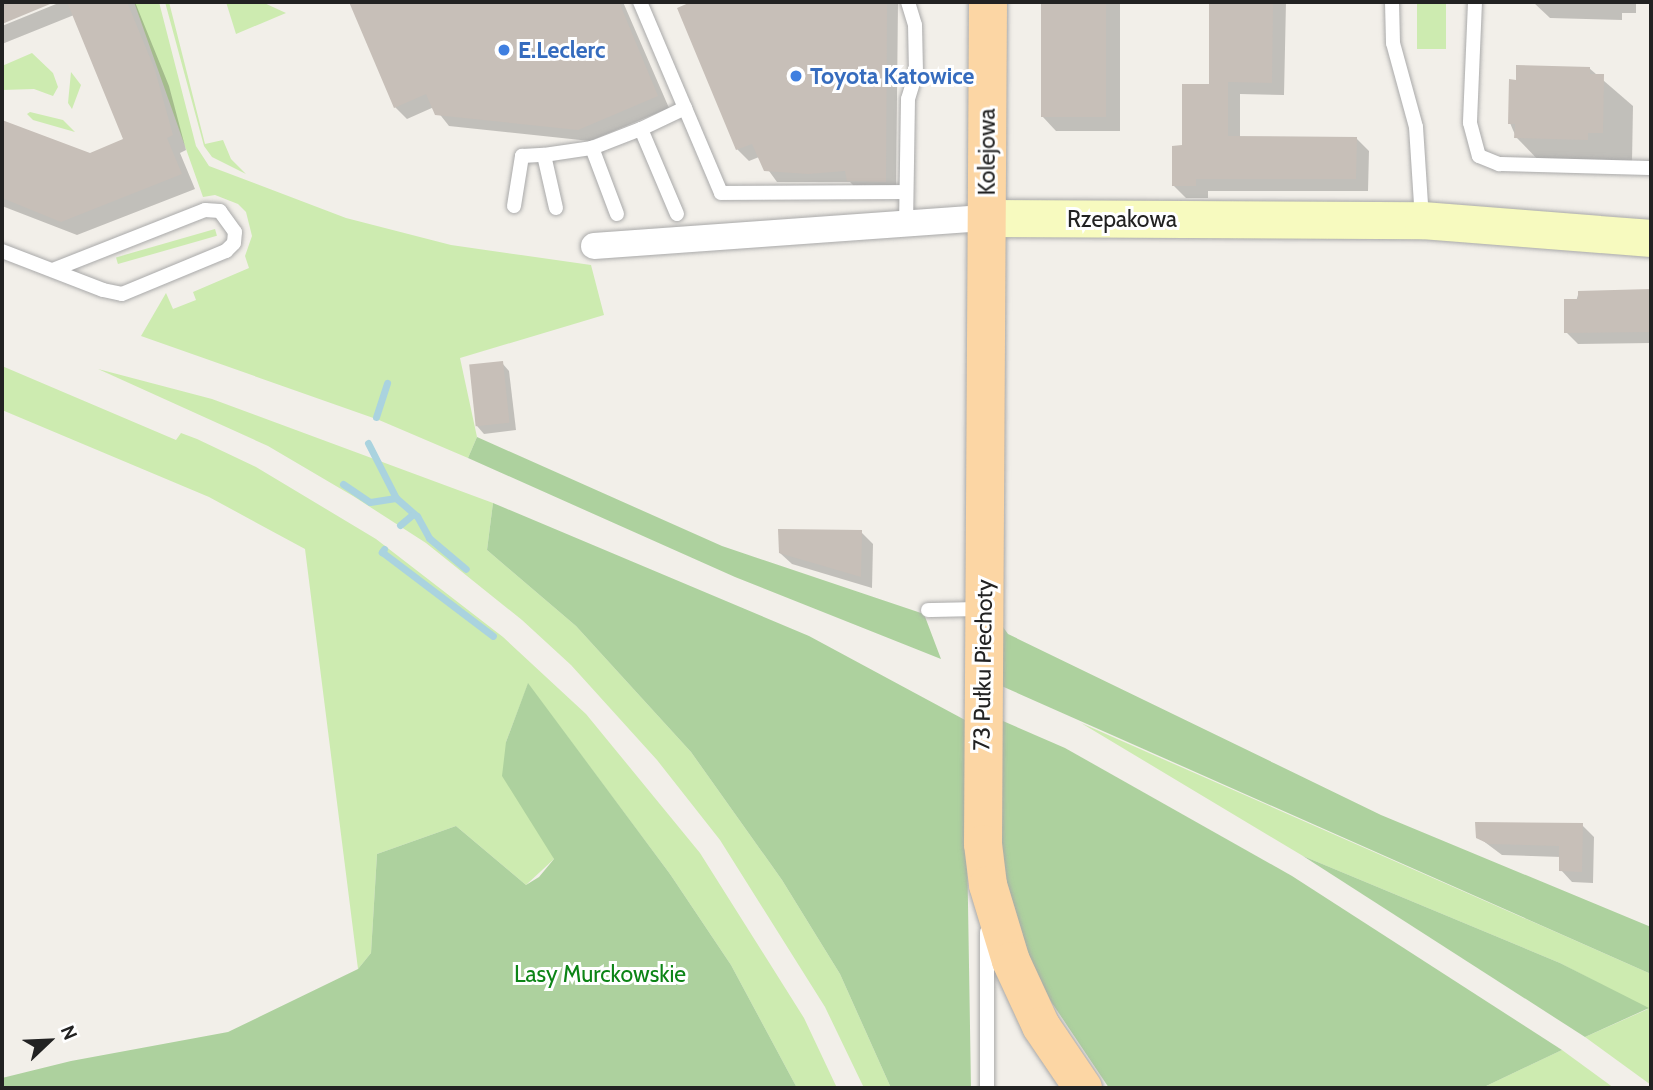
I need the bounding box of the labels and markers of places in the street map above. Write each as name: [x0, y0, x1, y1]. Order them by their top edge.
place label: E.Leclerc: [518, 36, 605, 64]
marker: E.Leclerc: [496, 42, 512, 58]
place label: Toyota Katowice: [810, 62, 974, 90]
marker: Toyota Katowice: [788, 68, 804, 84]

